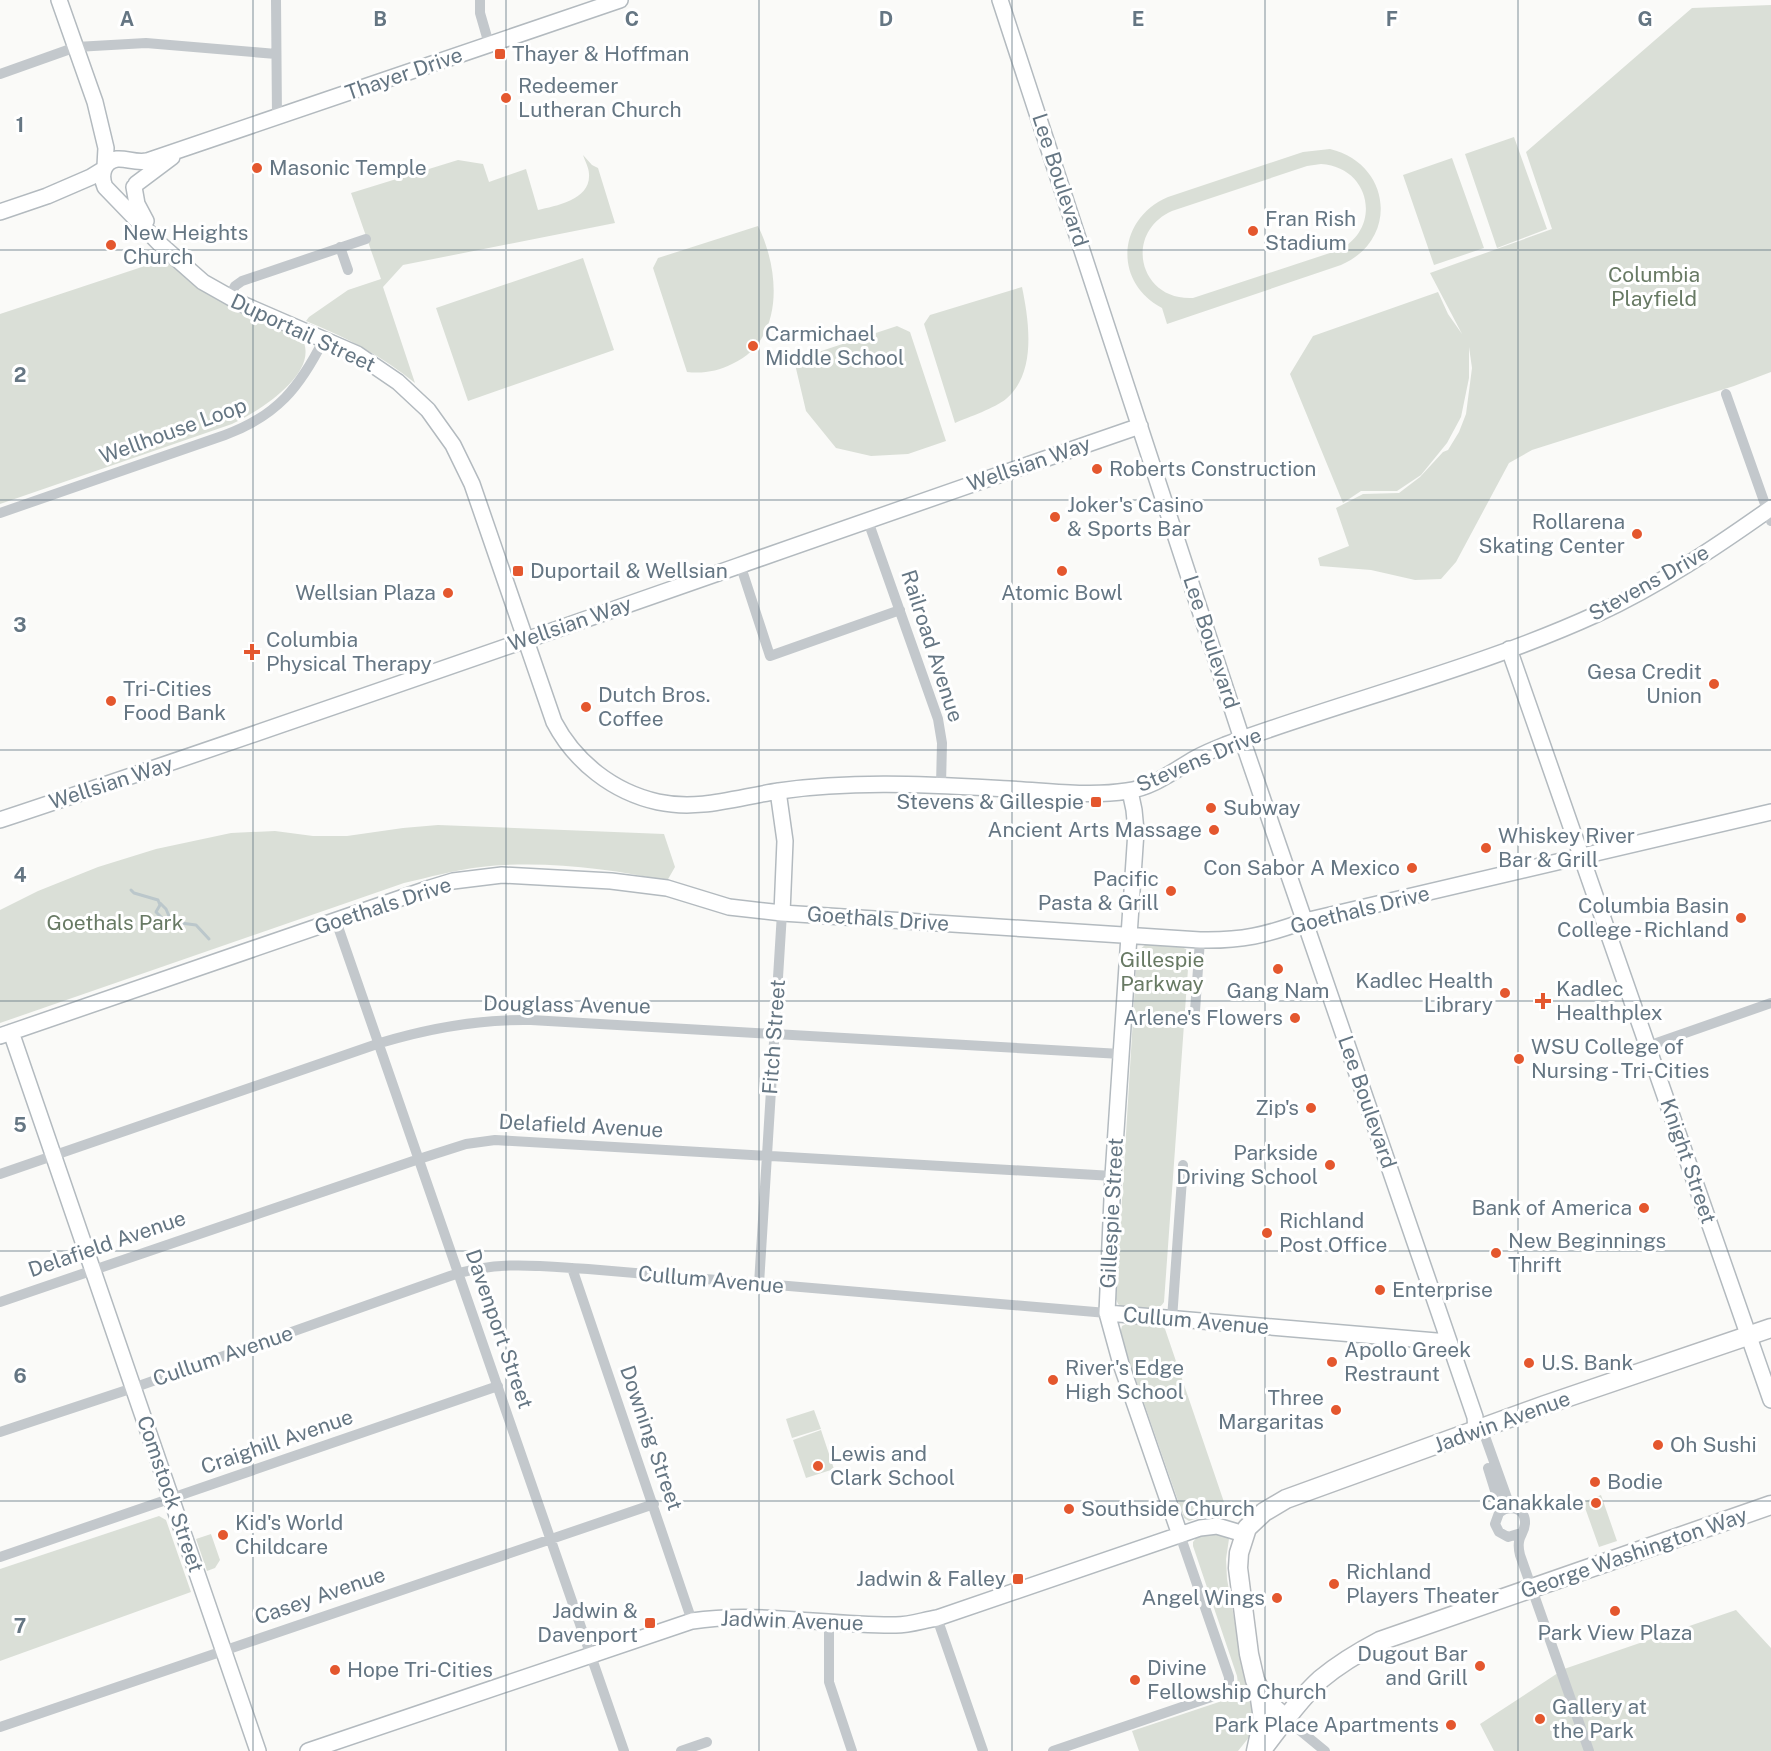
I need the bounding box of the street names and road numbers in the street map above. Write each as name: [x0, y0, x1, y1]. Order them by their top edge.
street label: Thayer Drive: [342, 42, 466, 105]
street label: Lee Boulevard: [1027, 110, 1094, 250]
street label: Duportail Street: [227, 288, 380, 377]
street label: Wellhouse Loop: [96, 392, 250, 469]
street label: Wellsian Way: [964, 431, 1094, 496]
street label: Stevens Drive: [1584, 539, 1713, 626]
street label: Railroad Avenue: [896, 567, 969, 725]
street label: Lee Boulevard: [1178, 572, 1245, 712]
street label: Wellsian Way: [505, 591, 635, 656]
street label: Stevens Drive: [1133, 722, 1265, 797]
street label: Wellsian Way: [46, 751, 176, 814]
street label: Goethals Drive: [311, 872, 454, 939]
street label: Goethals Drive: [1288, 880, 1432, 939]
street label: Goethals Drive: [806, 901, 950, 936]
street label: Fitch Street: [757, 979, 790, 1095]
street label: Douglass Avenue: [483, 991, 651, 1018]
street label: Lee Boulevard: [1333, 1032, 1402, 1172]
street label: Knight Street: [1655, 1095, 1722, 1227]
street label: Delafield Avenue: [498, 1109, 664, 1142]
street label: Gillespie Street: [1095, 1137, 1128, 1289]
street label: Delafield Avenue: [25, 1205, 189, 1282]
street label: Davenport Street: [460, 1246, 538, 1412]
street label: Cullum Avenue: [637, 1261, 785, 1298]
street label: Cullum Avenue: [1122, 1302, 1270, 1339]
street label: Cullum Avenue: [149, 1320, 296, 1391]
street label: Downing Street: [615, 1362, 688, 1514]
street label: Jadwin Avenue: [1430, 1385, 1573, 1458]
street label: Craighill Avenue: [197, 1404, 356, 1479]
street label: Comstock Street: [132, 1412, 209, 1575]
street label: George Washington Way: [1517, 1502, 1751, 1603]
street label: Casey Avenue: [251, 1561, 388, 1630]
street label: Jadwin Avenue: [720, 1606, 864, 1635]

